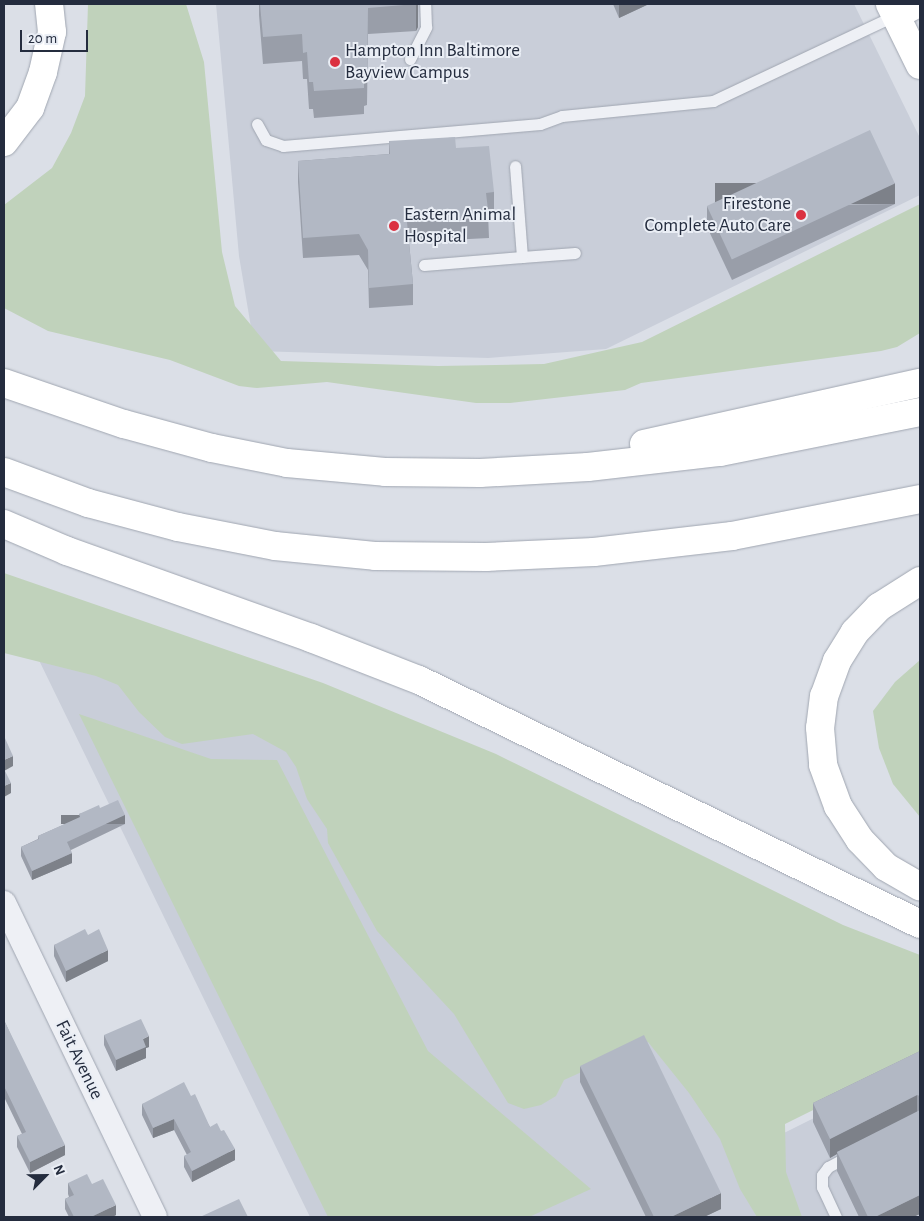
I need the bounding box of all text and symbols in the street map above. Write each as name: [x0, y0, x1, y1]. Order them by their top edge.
scale bar: [22, 20, 90, 52]
text: 20 m: [28, 31, 57, 46]
place label: Hampton Inn Baltimore Bayview Campus: [345, 40, 520, 84]
marker: Hampton Inn Baltimore Bayview Campus: [329, 56, 341, 68]
place label: Firestone Complete Auto Care: [644, 193, 791, 237]
place label: Eastern Animal Hospital: [404, 204, 516, 248]
marker: Firestone Complete Auto Care: [795, 209, 807, 221]
marker: Eastern Animal Hospital: [388, 220, 400, 232]
street label: Fait Avenue: [50, 1017, 108, 1103]
north arrow: [20, 1151, 70, 1201]
text: N: [50, 1163, 67, 1177]

